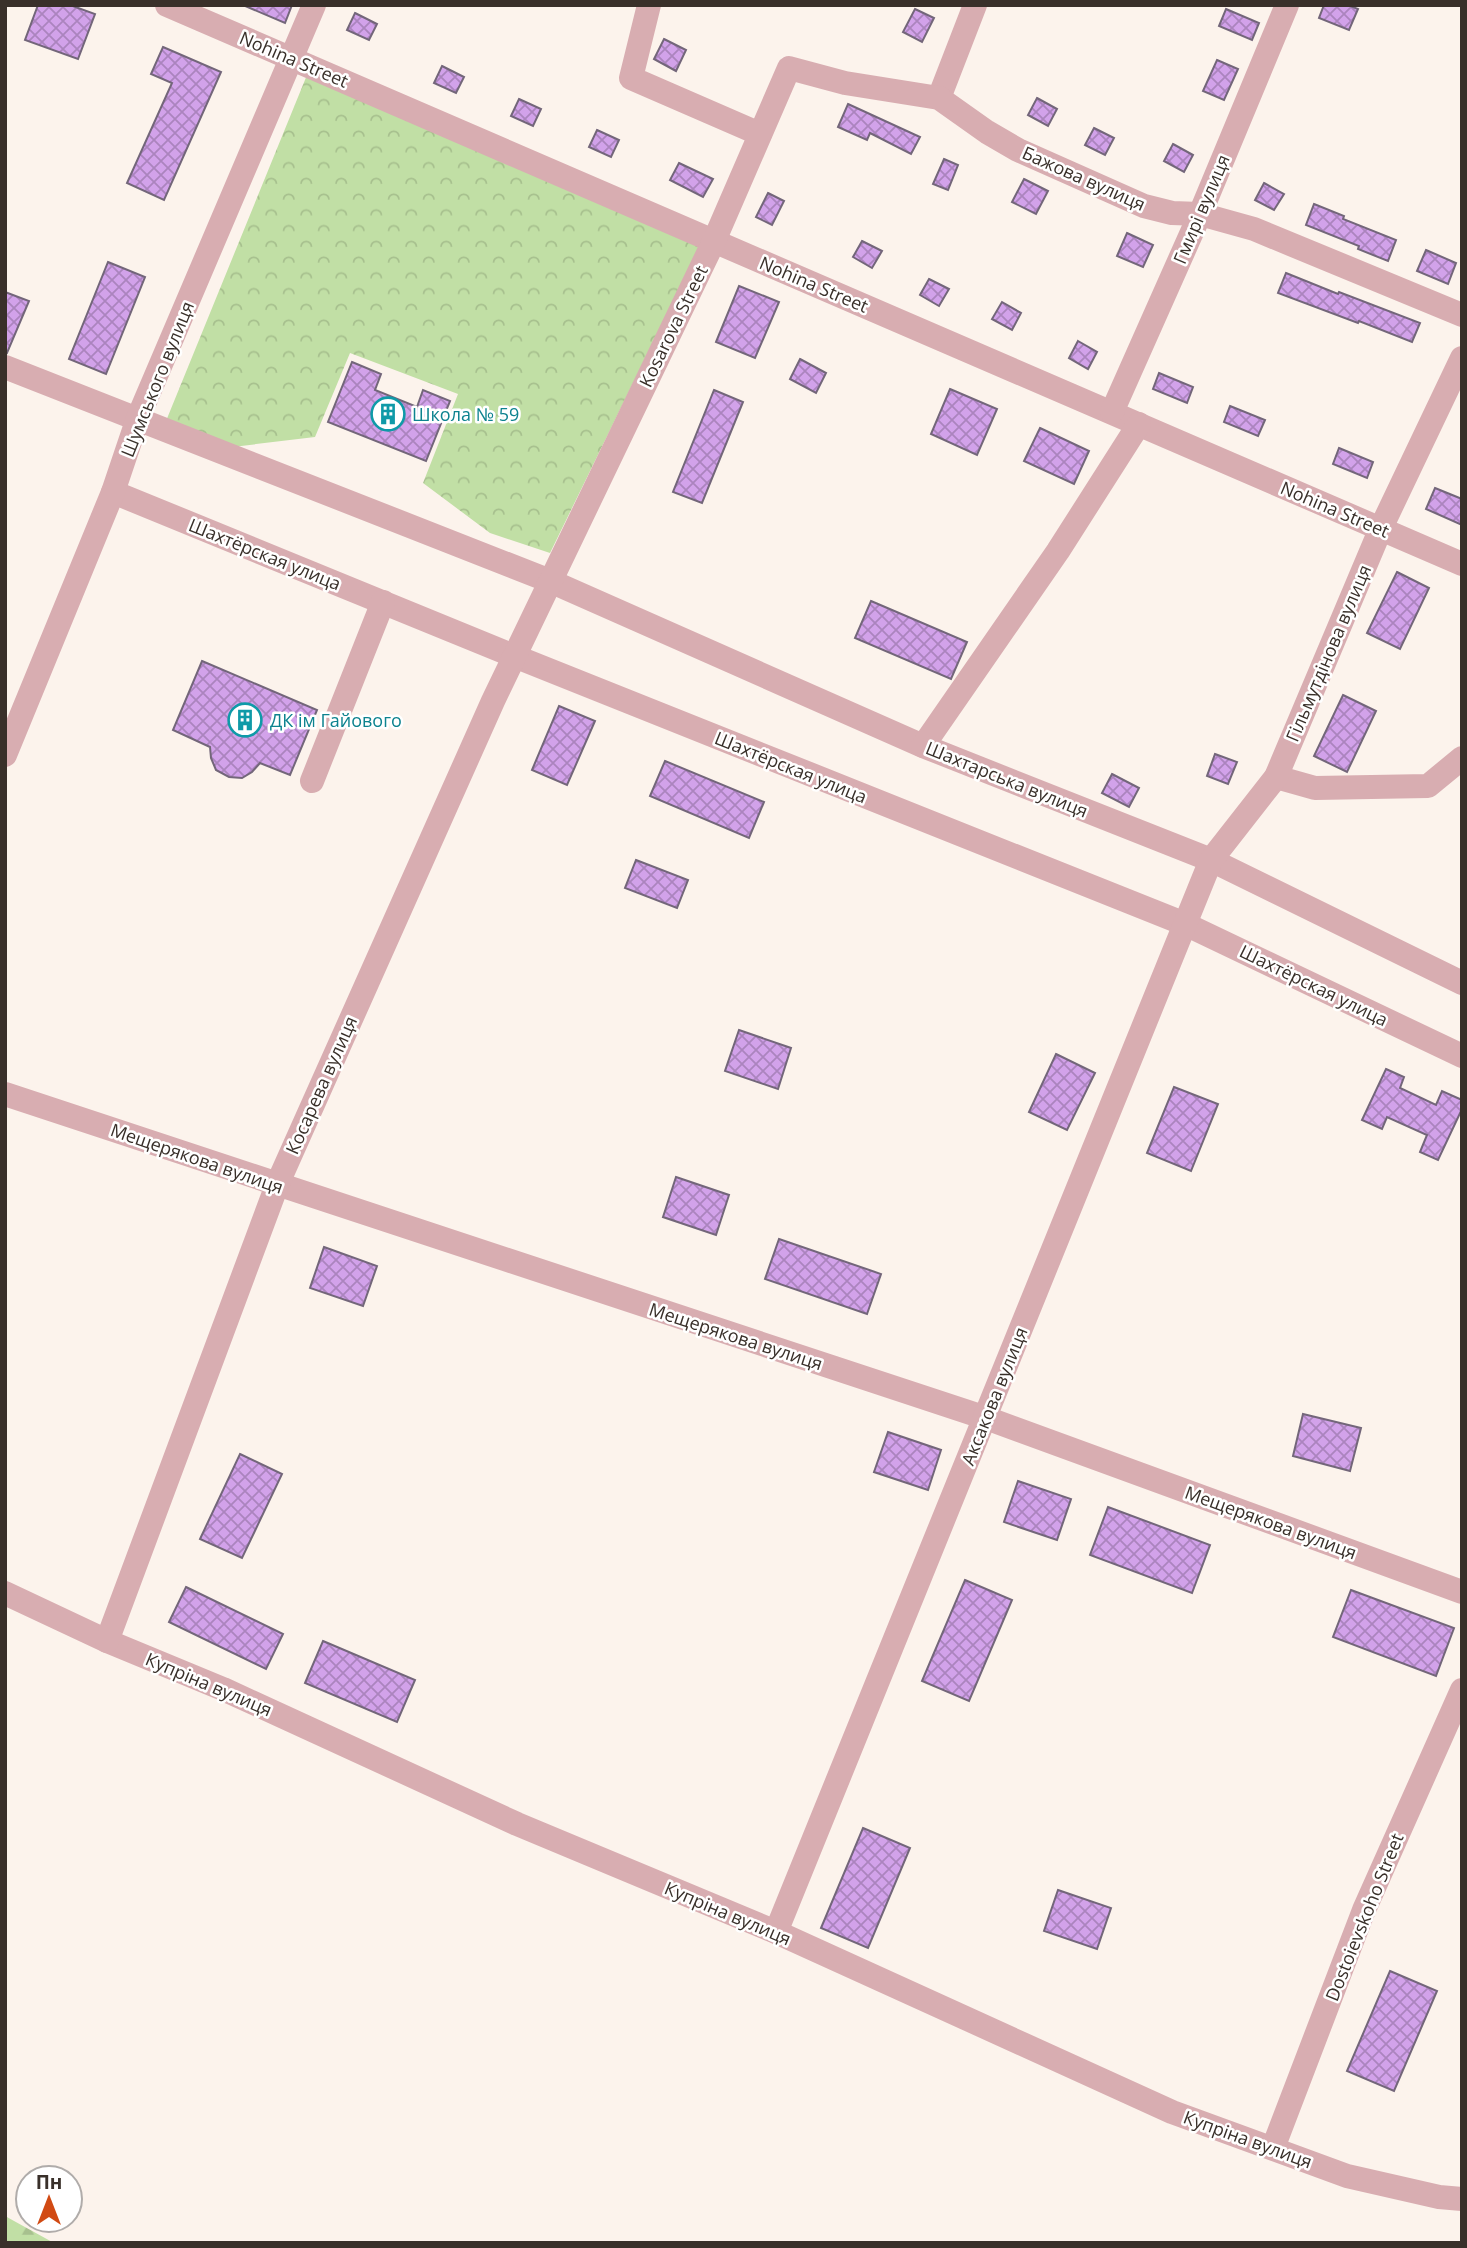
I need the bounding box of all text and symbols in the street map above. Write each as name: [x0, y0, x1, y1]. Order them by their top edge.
street label: Nohina Street: [236, 25, 352, 93]
street label: Бажова вулиця: [1019, 140, 1149, 216]
street label: Гмирі вулиця: [1167, 151, 1235, 267]
street label: Nohina Street: [756, 250, 872, 318]
street label: Kosarova Street: [633, 261, 713, 391]
street label: Шумського вулиця: [115, 298, 199, 460]
building icon: Школа № 59: [369, 395, 407, 433]
place label: Школа № 59: [412, 402, 519, 426]
street label: Nohina Street: [1277, 475, 1393, 543]
street label: Шахтёрская улица: [185, 512, 345, 596]
street label: Гільмутдінова вулиця: [1280, 561, 1376, 745]
building icon: ДК ім Гайового: [226, 701, 264, 739]
place label: ДК ім Гайового: [270, 708, 402, 732]
street label: Шахтёрская улица: [711, 725, 871, 809]
street label: Шахтарська вулиця: [922, 735, 1092, 823]
street label: Шахтёрская улица: [1236, 939, 1392, 1031]
street label: Косарева вулиця: [280, 1012, 362, 1158]
street label: Мещерякова вулиця: [108, 1117, 286, 1199]
street label: Мещерякова вулиця: [646, 1297, 826, 1375]
street label: Аксакова вулиця: [955, 1323, 1033, 1469]
street label: Мещерякова вулиця: [1182, 1480, 1360, 1564]
street label: Купріна вулиця: [142, 1647, 276, 1721]
street label: Dostoievskoho Street: [1319, 1830, 1409, 2004]
street label: Купріна вулиця: [661, 1876, 795, 1950]
street label: Купріна вулиця: [1180, 2105, 1316, 2173]
north arrow: [14, 2164, 84, 2234]
text: Пн: [36, 2169, 62, 2195]

